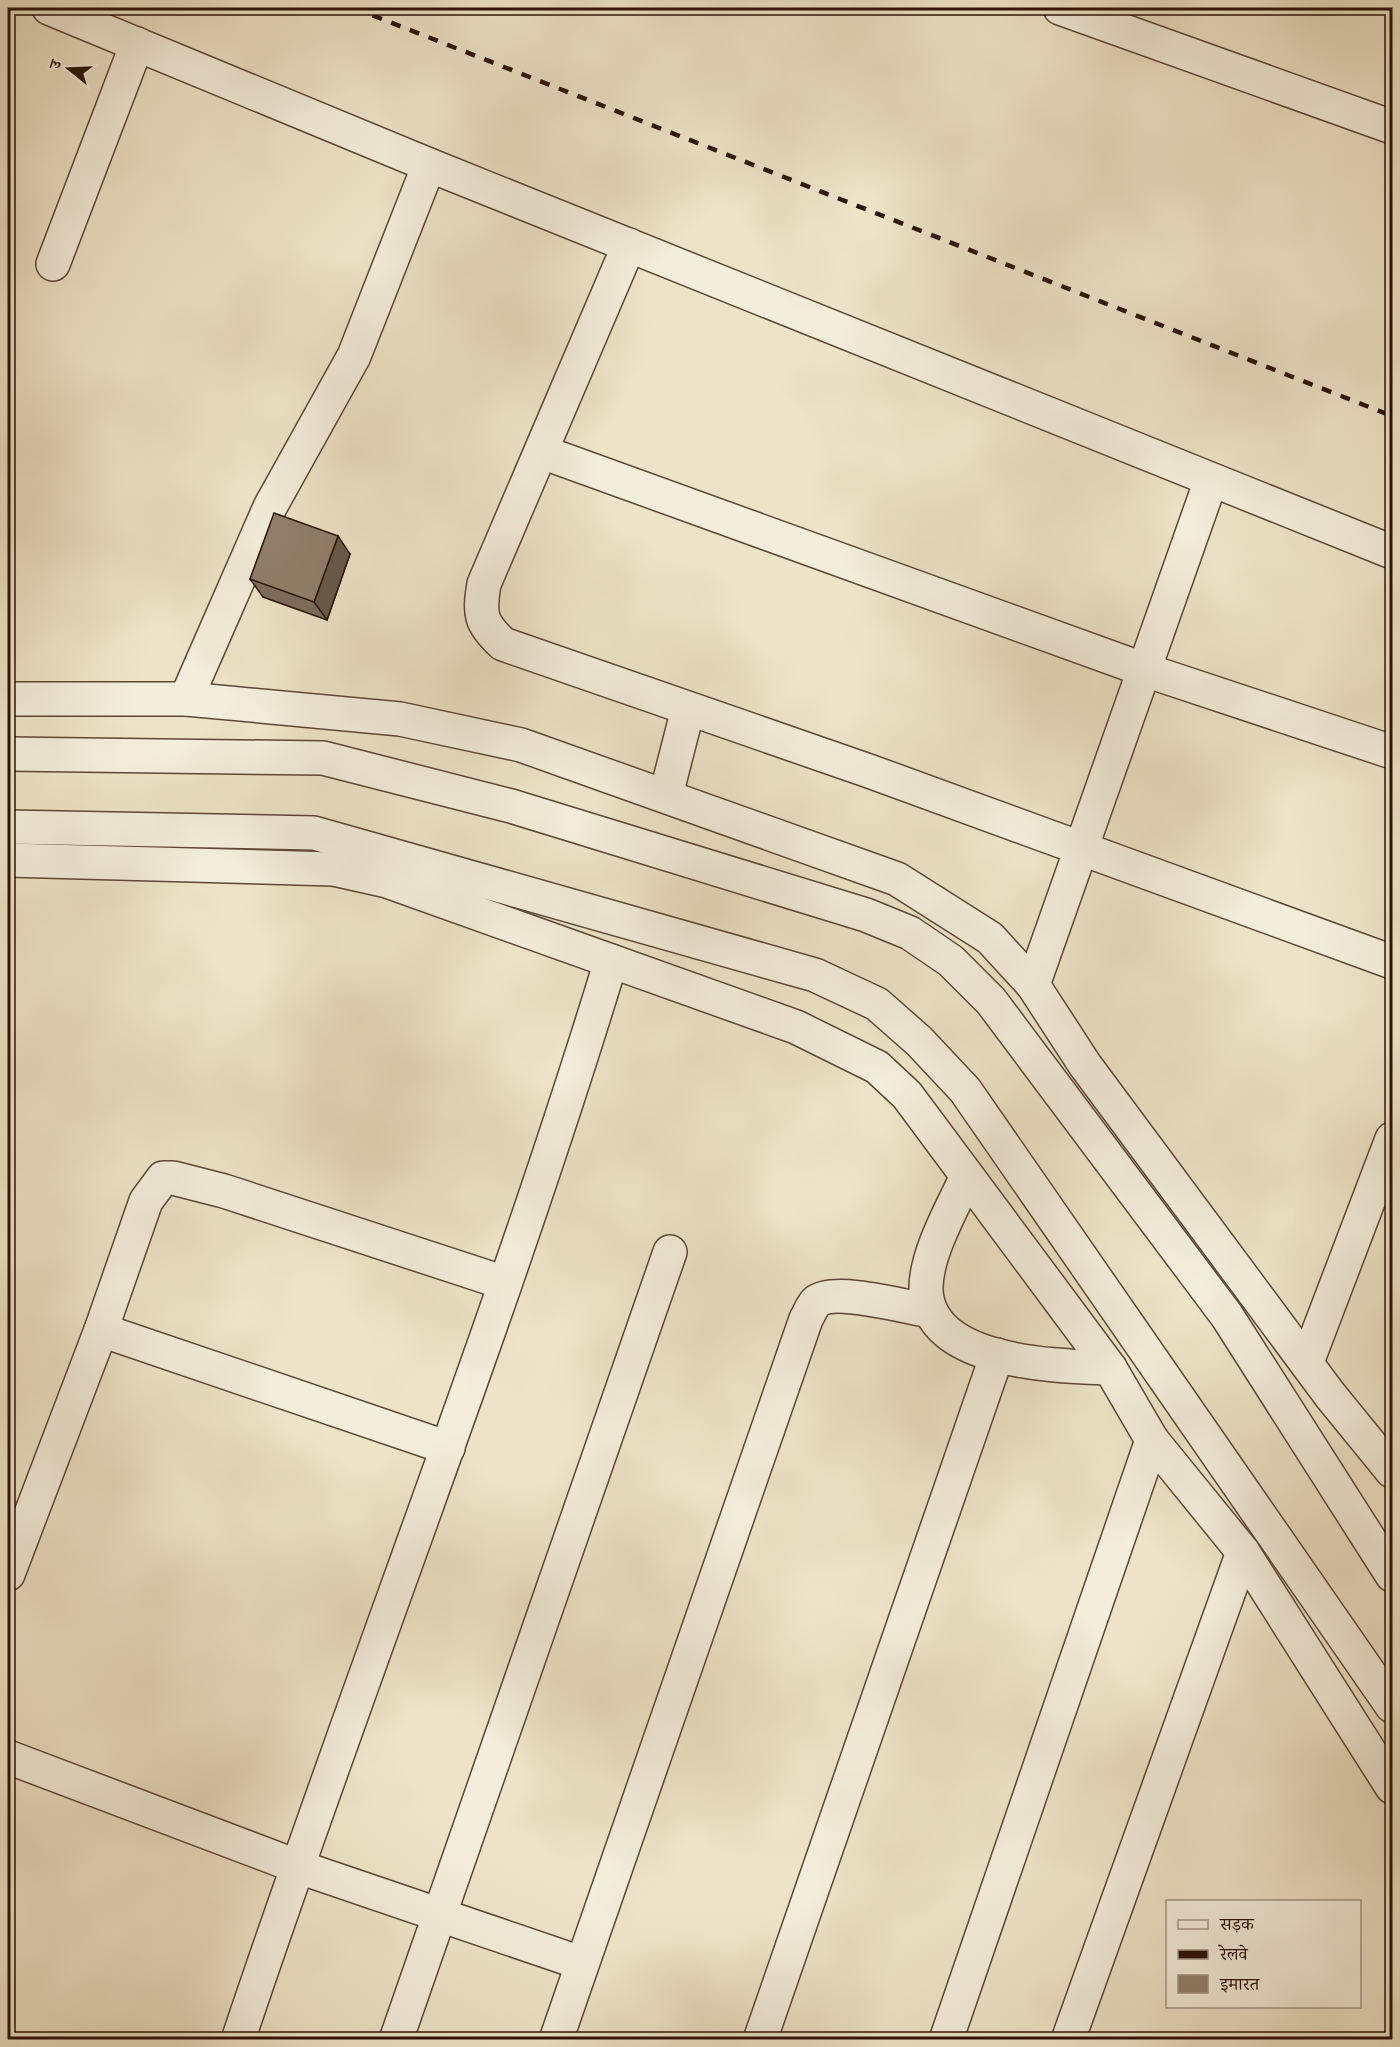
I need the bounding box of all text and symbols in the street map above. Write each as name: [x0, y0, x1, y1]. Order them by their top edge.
north arrow: [39, 39, 99, 99]
text: उ: [44, 56, 68, 73]
legend: [1166, 1900, 1361, 2008]
text: सड़क: [1219, 1912, 1255, 1937]
text: रेलवे: [1218, 1942, 1249, 1967]
text: इमारत: [1219, 1972, 1260, 1997]

